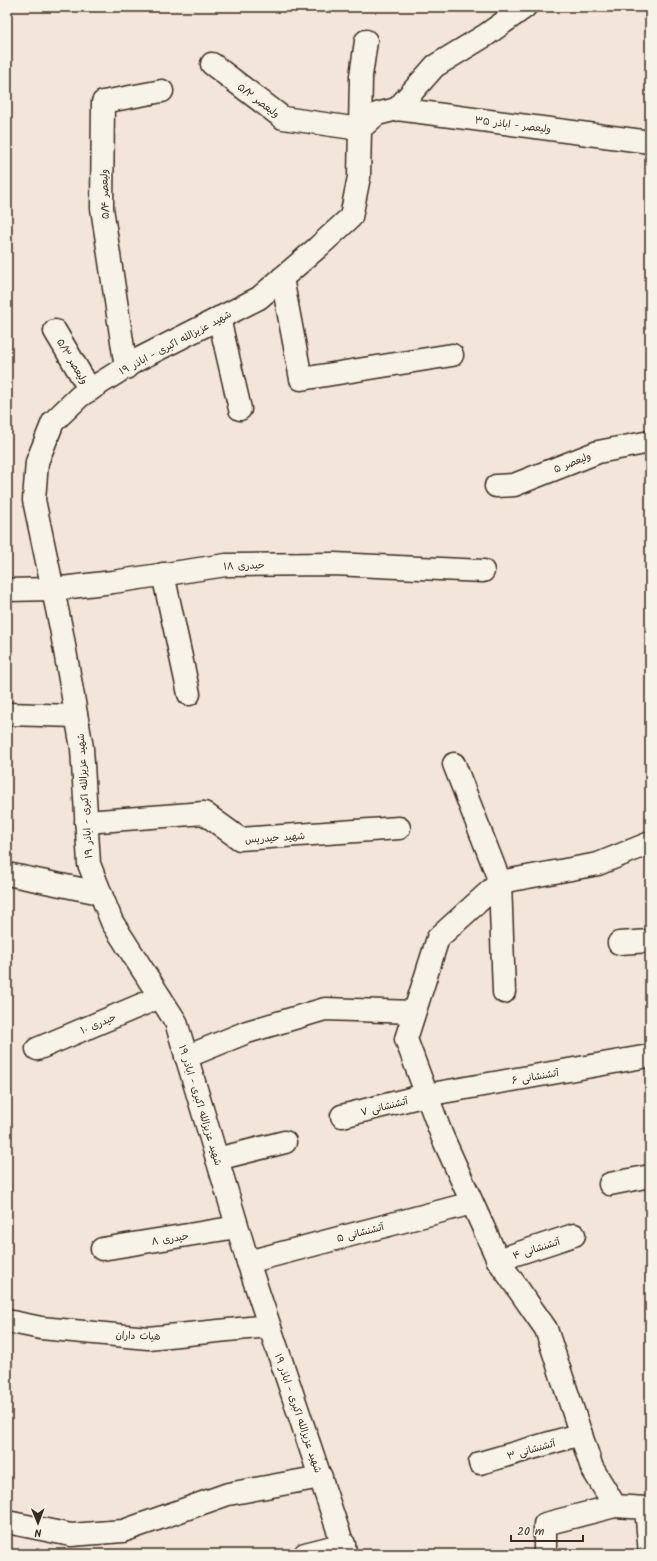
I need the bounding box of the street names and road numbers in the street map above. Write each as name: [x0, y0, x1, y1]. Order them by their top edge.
street label: ولیعصر ۵/۲: [234, 80, 283, 122]
street label: ولیعصر - اباذر ۳۵: [474, 112, 552, 138]
street label: ولیعصر ۵/۴: [96, 169, 114, 219]
street label: شهید عزیزالله اکبری - اباذر ۱۹: [116, 306, 235, 379]
street label: ولیعصر ۵/۳: [52, 336, 92, 387]
street label: ولیعصر ۵: [551, 448, 594, 478]
street label: حیدری ۱۸: [223, 557, 265, 575]
street label: شهید عزیزالله اکبری - اباذر ۱۹: [73, 733, 97, 859]
street label: شهید حیدریس: [245, 828, 306, 848]
street label: حیدری ۱۰: [78, 1009, 119, 1039]
street label: شهید عزیزالله اکبری - اباذر ۱۹: [174, 1043, 226, 1168]
street label: آتشنشانی ۶: [510, 1065, 560, 1089]
street label: آتشنشانی ۷: [359, 1093, 410, 1121]
street label: آتشنشانی ۵: [335, 1219, 386, 1247]
street label: حیدری ۸: [150, 1228, 190, 1250]
street label: آتشنشانی ۴: [511, 1234, 563, 1264]
street label: هیات داران: [115, 1327, 161, 1345]
street label: شهید عزیزالله اکبری - اباذر ۱۹: [270, 1351, 326, 1475]
street label: آتشنشانی ۳: [505, 1435, 558, 1464]

